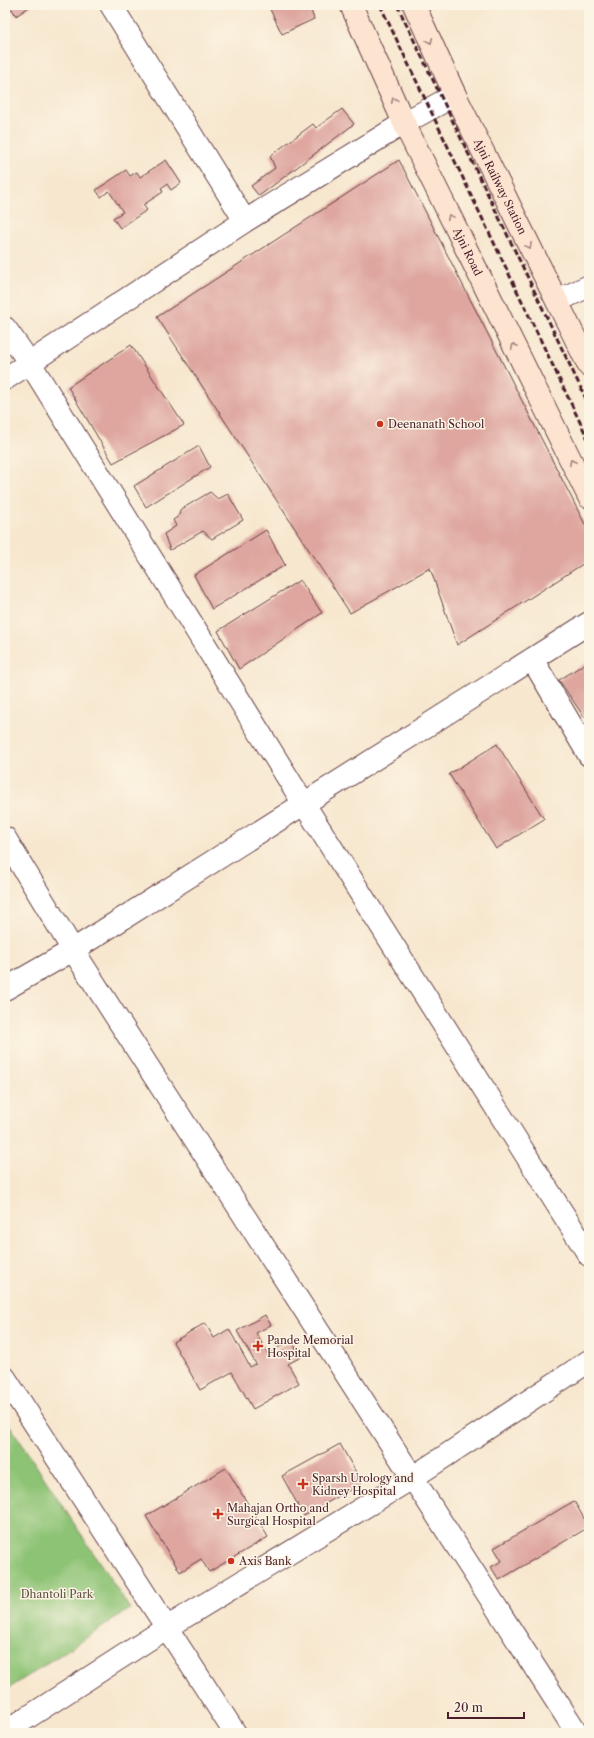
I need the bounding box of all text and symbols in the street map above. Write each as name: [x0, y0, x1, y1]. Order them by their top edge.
one-way arrow: [425, 36, 433, 44]
one-way arrow: [391, 97, 399, 104]
street label: Ajni Railway Station: [470, 135, 530, 237]
one-way arrow: [448, 214, 455, 221]
street label: Ajni Road: [450, 225, 486, 278]
one-way arrow: [525, 241, 532, 249]
one-way arrow: [511, 343, 519, 350]
place label: Deenanath School: [388, 417, 485, 431]
marker: Deenanath School: [375, 419, 385, 429]
one-way arrow: [569, 459, 577, 467]
place label: Pande Memorial Hospital: [267, 1333, 354, 1360]
marker: Pande Memorial Hospital: [252, 1340, 264, 1352]
place label: Sparsh Urology and Kidney Hospital: [312, 1471, 414, 1498]
marker: Sparsh Urology and Kidney Hospital: [297, 1478, 309, 1490]
place label: Mahajan Ortho and Surgical Hospital: [227, 1501, 329, 1528]
marker: Mahajan Ortho and Surgical Hospital: [212, 1508, 224, 1520]
place label: Axis Bank: [238, 1554, 292, 1568]
marker: Axis Bank: [226, 1556, 236, 1566]
park label: Dhantoli Park: [21, 1587, 94, 1601]
scale bar: [448, 1694, 524, 1720]
text: 20 m: [454, 1700, 483, 1715]

